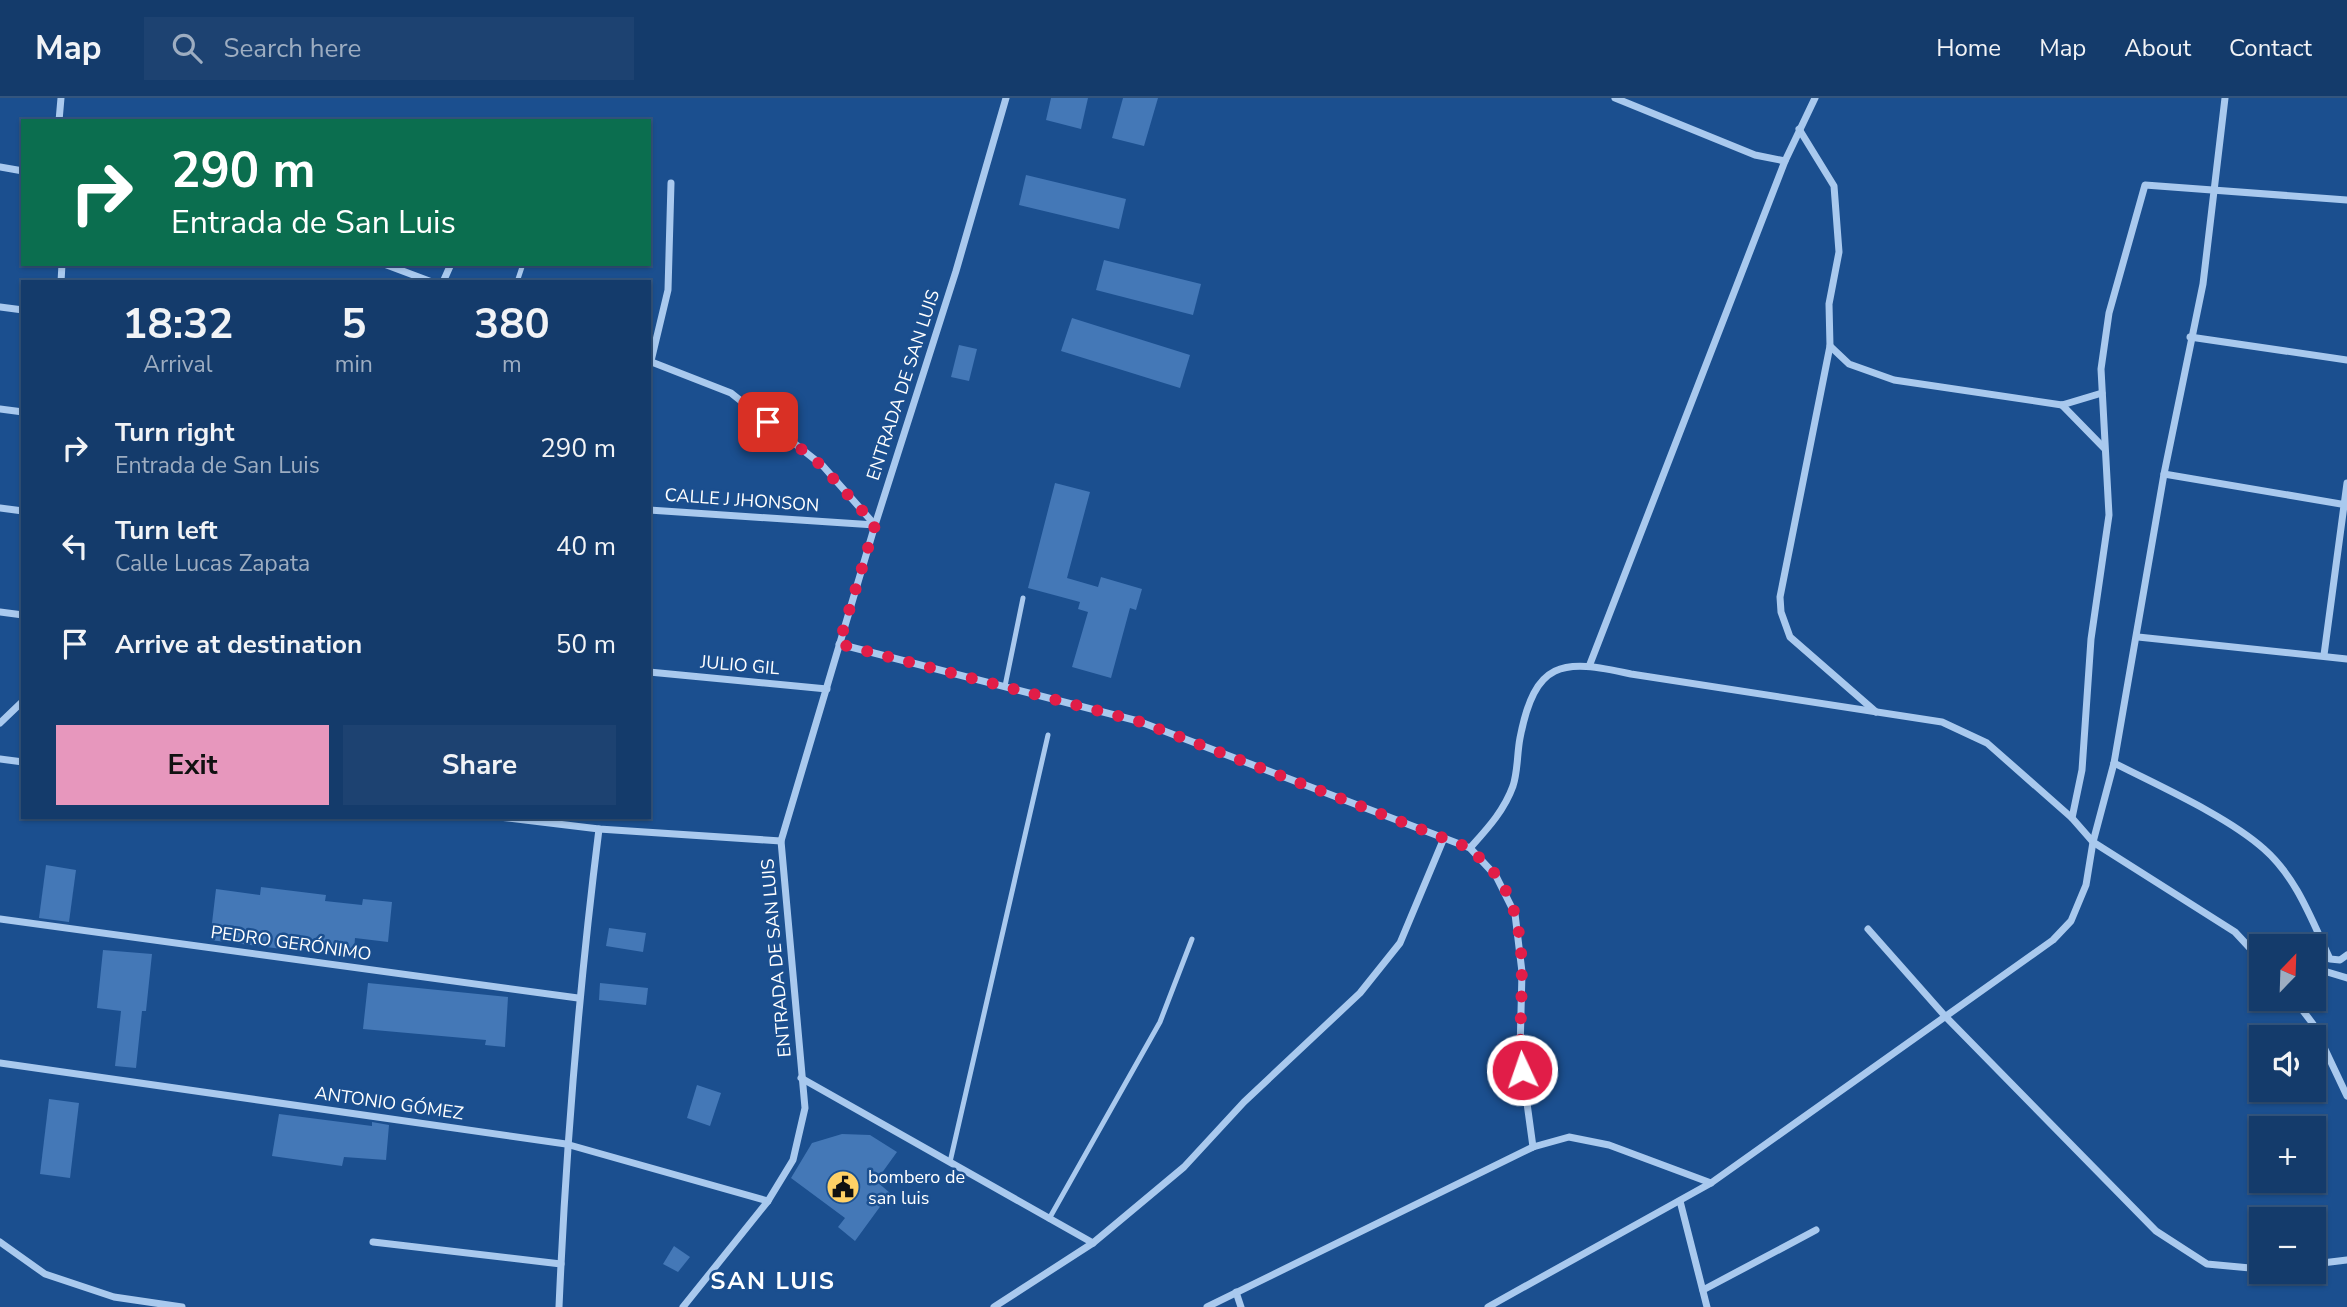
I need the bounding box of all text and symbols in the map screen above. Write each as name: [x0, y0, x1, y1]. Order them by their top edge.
search box: [144, 17, 634, 80]
text: Map: [35, 26, 102, 71]
icon: search: [168, 29, 206, 67]
text: Search here: [224, 31, 361, 66]
text: Home: [1936, 32, 2001, 64]
text: Map: [2039, 32, 2086, 64]
text: About: [2124, 32, 2191, 64]
text: Contact: [2229, 32, 2312, 64]
text: 290 m: [171, 137, 315, 204]
icon: right: [56, 147, 147, 238]
text: Entrada de San Luis: [171, 201, 456, 244]
street label: ENTRADA DE SAN LUIS: [861, 287, 945, 483]
text: 18:32: [122, 296, 233, 353]
text: 5: [341, 296, 366, 353]
text: 380: [474, 296, 550, 353]
text: Arrival: [143, 349, 212, 380]
text: min: [335, 349, 373, 380]
text: m: [502, 349, 522, 380]
pin: [738, 392, 798, 452]
icon: arrive: [749, 403, 787, 441]
text: Turn right: [115, 415, 234, 450]
icon: right: [56, 429, 94, 467]
text: 290 m: [540, 431, 616, 466]
text: Entrada de San Luis: [115, 450, 320, 481]
street label: CALLE J JHONSON: [664, 483, 820, 517]
text: Turn left: [115, 513, 218, 548]
icon: left: [56, 527, 94, 565]
text: 40 m: [556, 529, 616, 564]
text: Calle Lucas Zapata: [115, 548, 310, 579]
icon: arrive: [56, 625, 94, 663]
text: Arrive at destination: [115, 627, 362, 662]
text: 50 m: [556, 627, 616, 662]
street label: JULIO GIL: [699, 650, 781, 680]
button: Exit: [56, 725, 329, 805]
button: Share: [343, 725, 616, 805]
street label: ENTRADA DE SAN LUIS: [755, 858, 797, 1058]
street label: PEDRO GERÓNIMO: [209, 920, 373, 966]
north arrow: [2249, 934, 2326, 1012]
map controls: [2249, 934, 2326, 1284]
button: sound: [2249, 1025, 2326, 1102]
position arrow: [1485, 1033, 1559, 1107]
street label: ANTONIO GÓMEZ: [313, 1081, 465, 1125]
button: +: [2249, 1116, 2326, 1193]
place label: bombero de san luis: [868, 1165, 965, 1210]
public building icon: bombero de san luis: [824, 1168, 862, 1206]
button: −: [2249, 1207, 2326, 1284]
district label: SAN LUIS: [710, 1265, 836, 1297]

